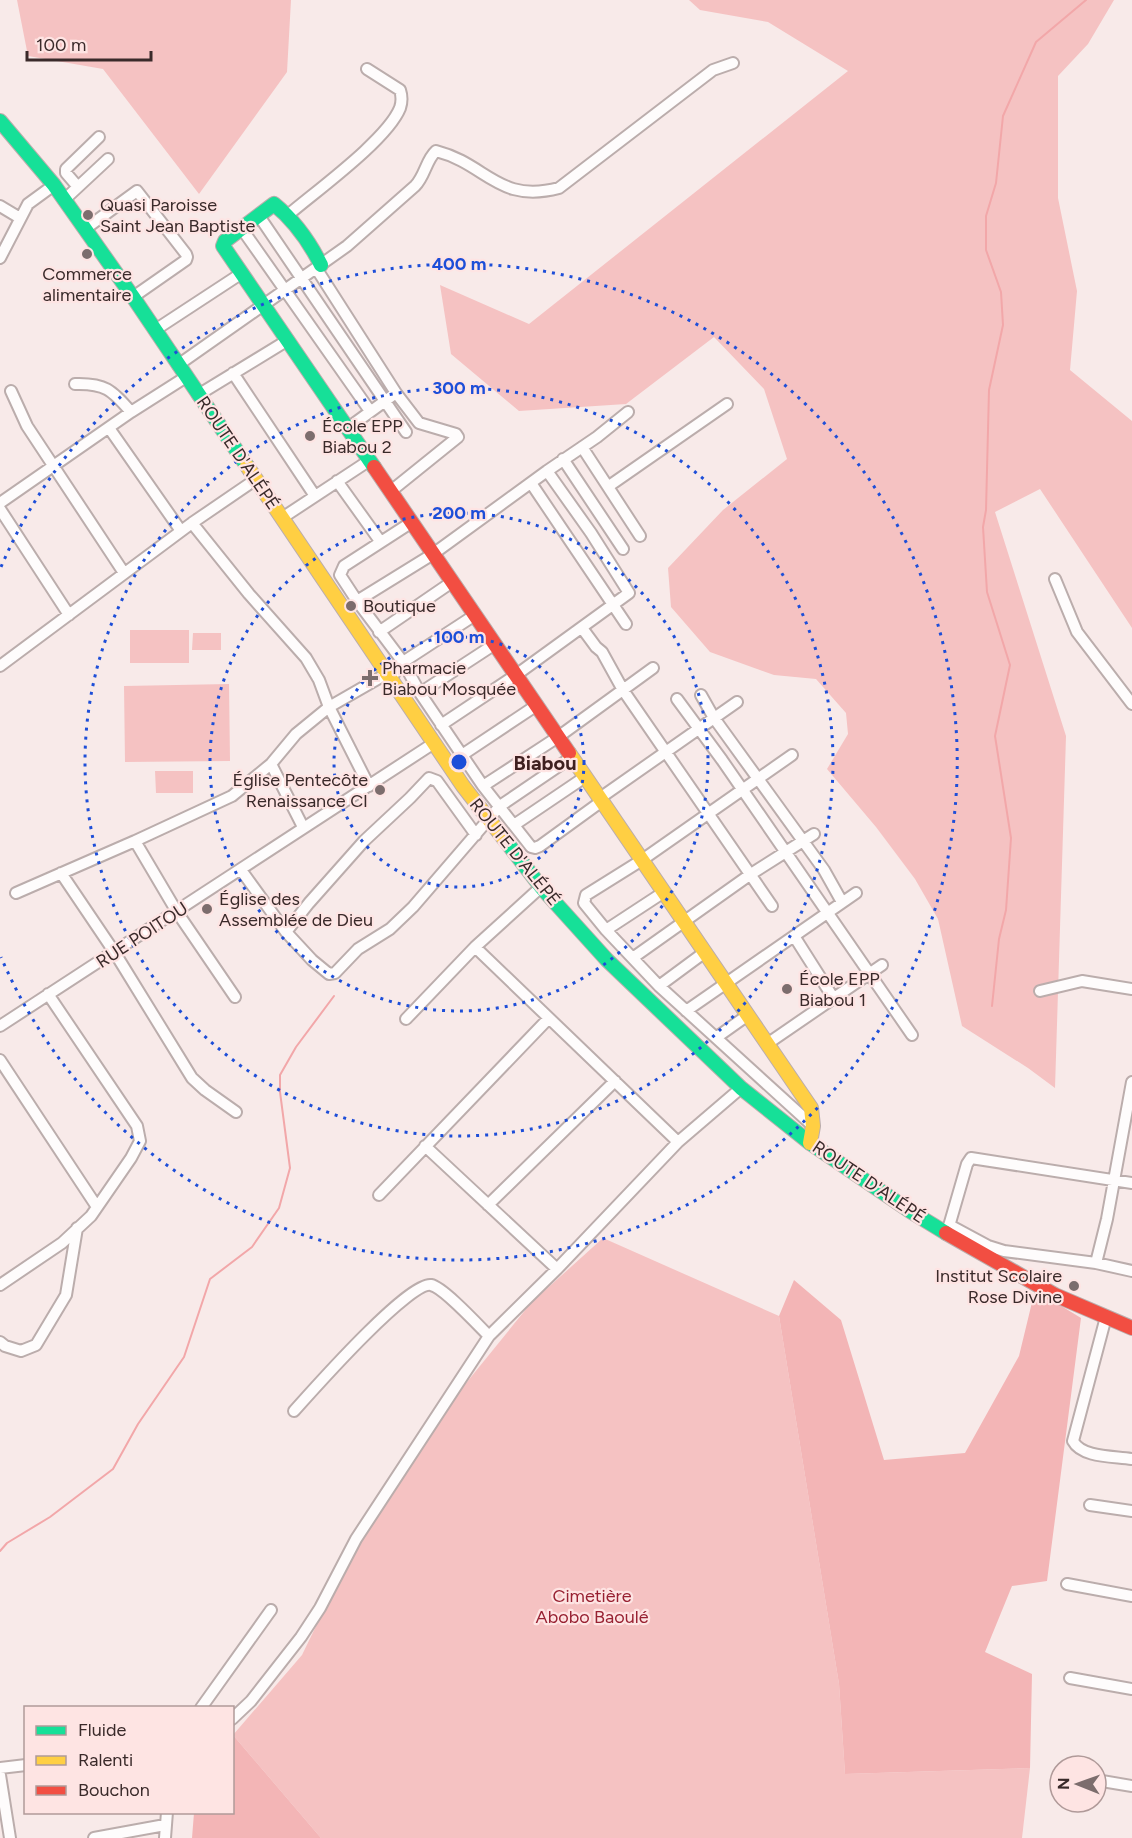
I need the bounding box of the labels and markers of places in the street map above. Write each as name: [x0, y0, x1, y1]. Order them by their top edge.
place label: Quasi Paroisse Saint Jean Baptiste: [100, 194, 255, 237]
marker: Quasi Paroisse Saint Jean Baptiste: [81, 208, 95, 222]
marker: Commerce alimentaire: [80, 247, 94, 261]
place label: Commerce alimentaire: [42, 263, 132, 306]
place label: École EPP Biabou 2: [322, 415, 403, 458]
marker: École EPP Biabou 2: [303, 429, 317, 443]
place label: Boutique: [363, 595, 436, 617]
marker: Boutique: [344, 599, 358, 613]
place label: Pharmacie Biabou Mosquée: [382, 657, 516, 700]
marker: Pharmacie Biabou Mosquée: [363, 671, 377, 685]
centre of rings: [449, 752, 469, 772]
place label: Église Pentecôte Renaissance CI: [233, 769, 368, 812]
marker: Église Pentecôte Renaissance CI: [373, 783, 387, 797]
place label: Église des Assemblée de Dieu: [219, 888, 373, 931]
marker: Église des Assemblée de Dieu: [200, 902, 214, 916]
place label: École EPP Biabou 1: [799, 968, 880, 1011]
marker: École EPP Biabou 1: [780, 982, 794, 996]
place label: Institut Scolaire Rose Divine: [935, 1265, 1062, 1308]
marker: Institut Scolaire Rose Divine: [1067, 1279, 1081, 1293]

